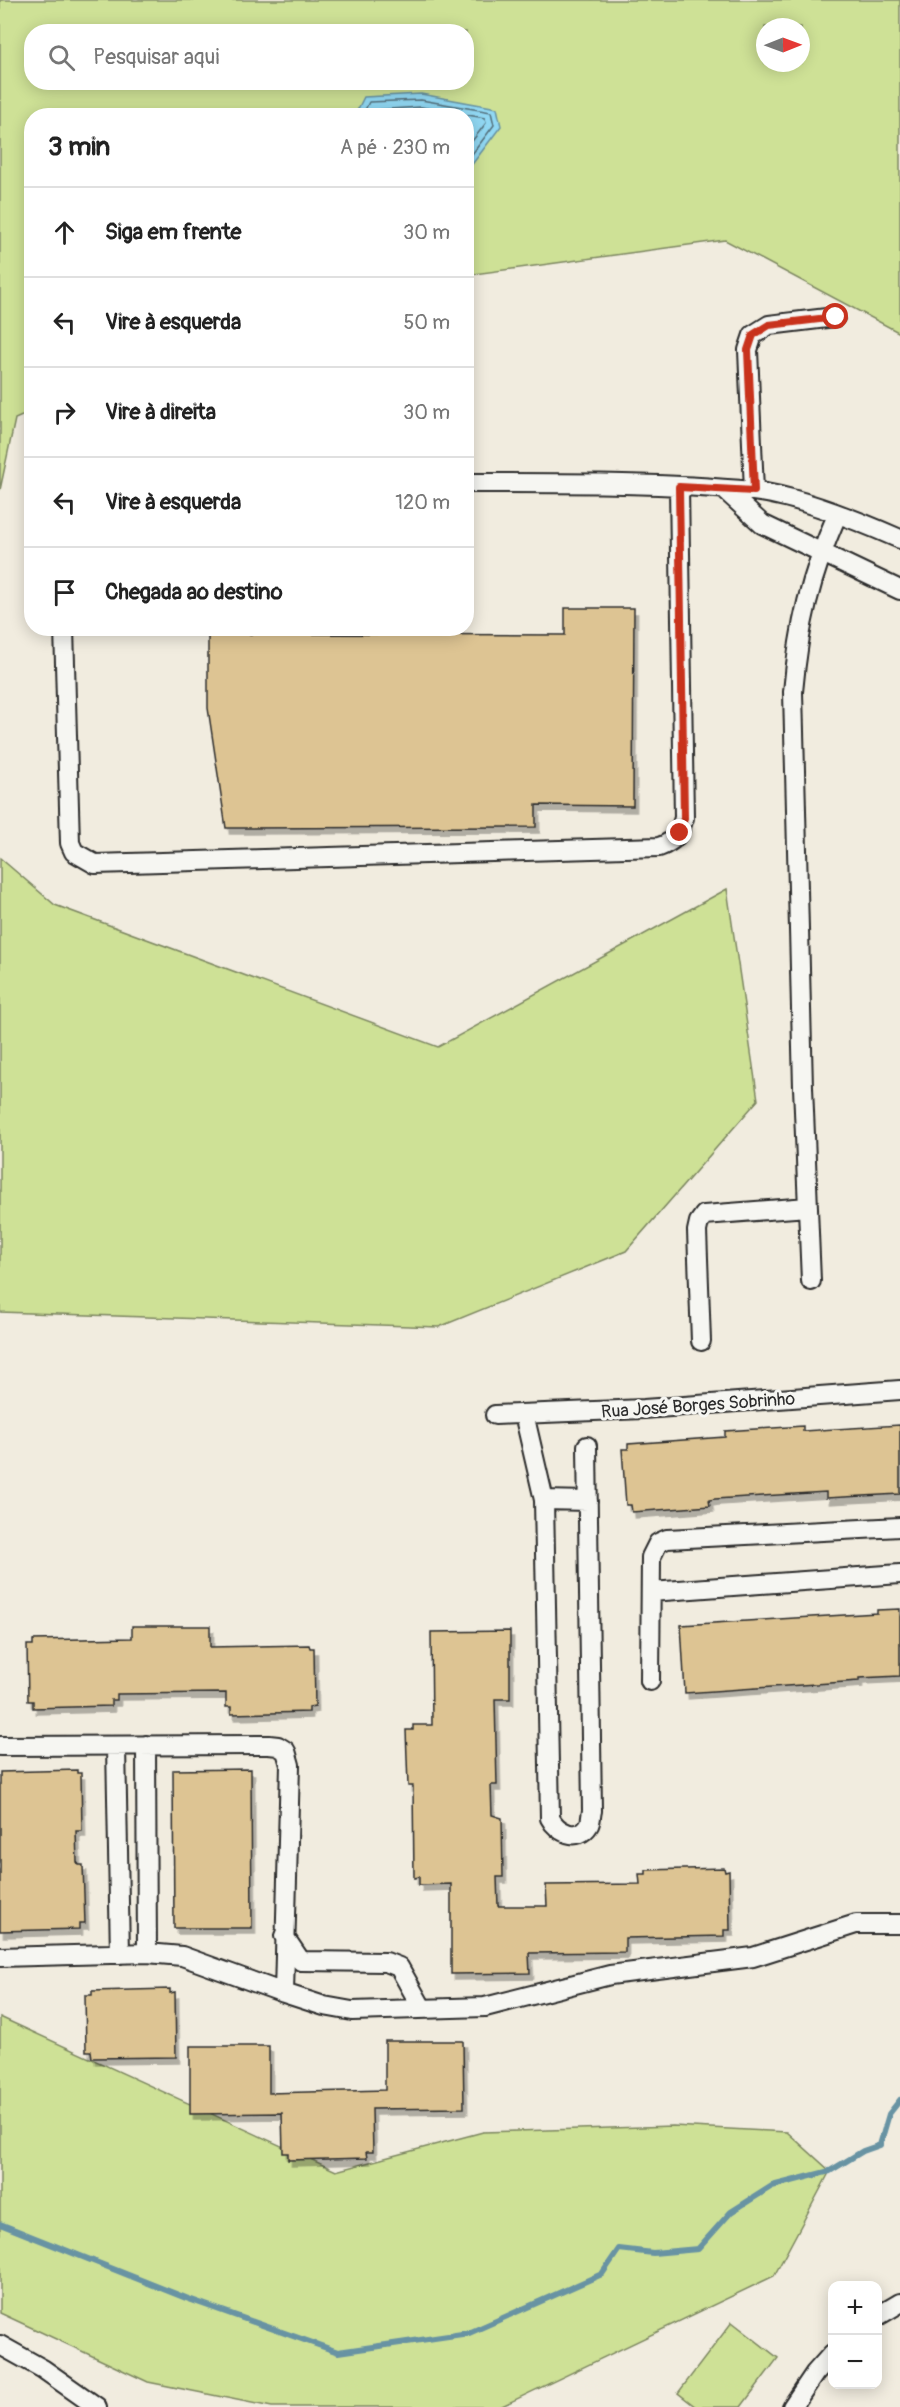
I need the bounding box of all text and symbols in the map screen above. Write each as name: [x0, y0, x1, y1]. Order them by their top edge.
north arrow: [756, 18, 810, 72]
search box: [24, 24, 474, 90]
icon: search: [45, 41, 78, 74]
text: Pesquisar aqui: [93, 43, 219, 71]
text: 3 min: [48, 131, 110, 163]
text: A pé · 230 m: [340, 135, 450, 160]
icon: ahead: [48, 216, 81, 249]
text: Siga em frente: [105, 218, 241, 246]
text: 30 m: [403, 220, 450, 245]
route start: [822, 303, 848, 329]
icon: left: [48, 306, 81, 339]
text: Vire à esquerda: [105, 308, 241, 336]
text: 50 m: [403, 310, 450, 335]
icon: right: [48, 396, 81, 429]
text: Vire à direita: [105, 398, 216, 426]
text: 30 m: [403, 400, 450, 425]
icon: left: [48, 486, 81, 519]
text: Vire à esquerda: [105, 488, 241, 516]
text: 120 m: [395, 490, 450, 515]
icon: arrive: [48, 576, 81, 609]
text: Chegada ao destino: [105, 578, 283, 606]
route end: [666, 819, 692, 845]
street label: Rua José Borges Sobrinho: [600, 1387, 796, 1424]
map controls: [828, 2281, 882, 2389]
button: +: [828, 2281, 882, 2335]
button: −: [828, 2335, 882, 2389]

